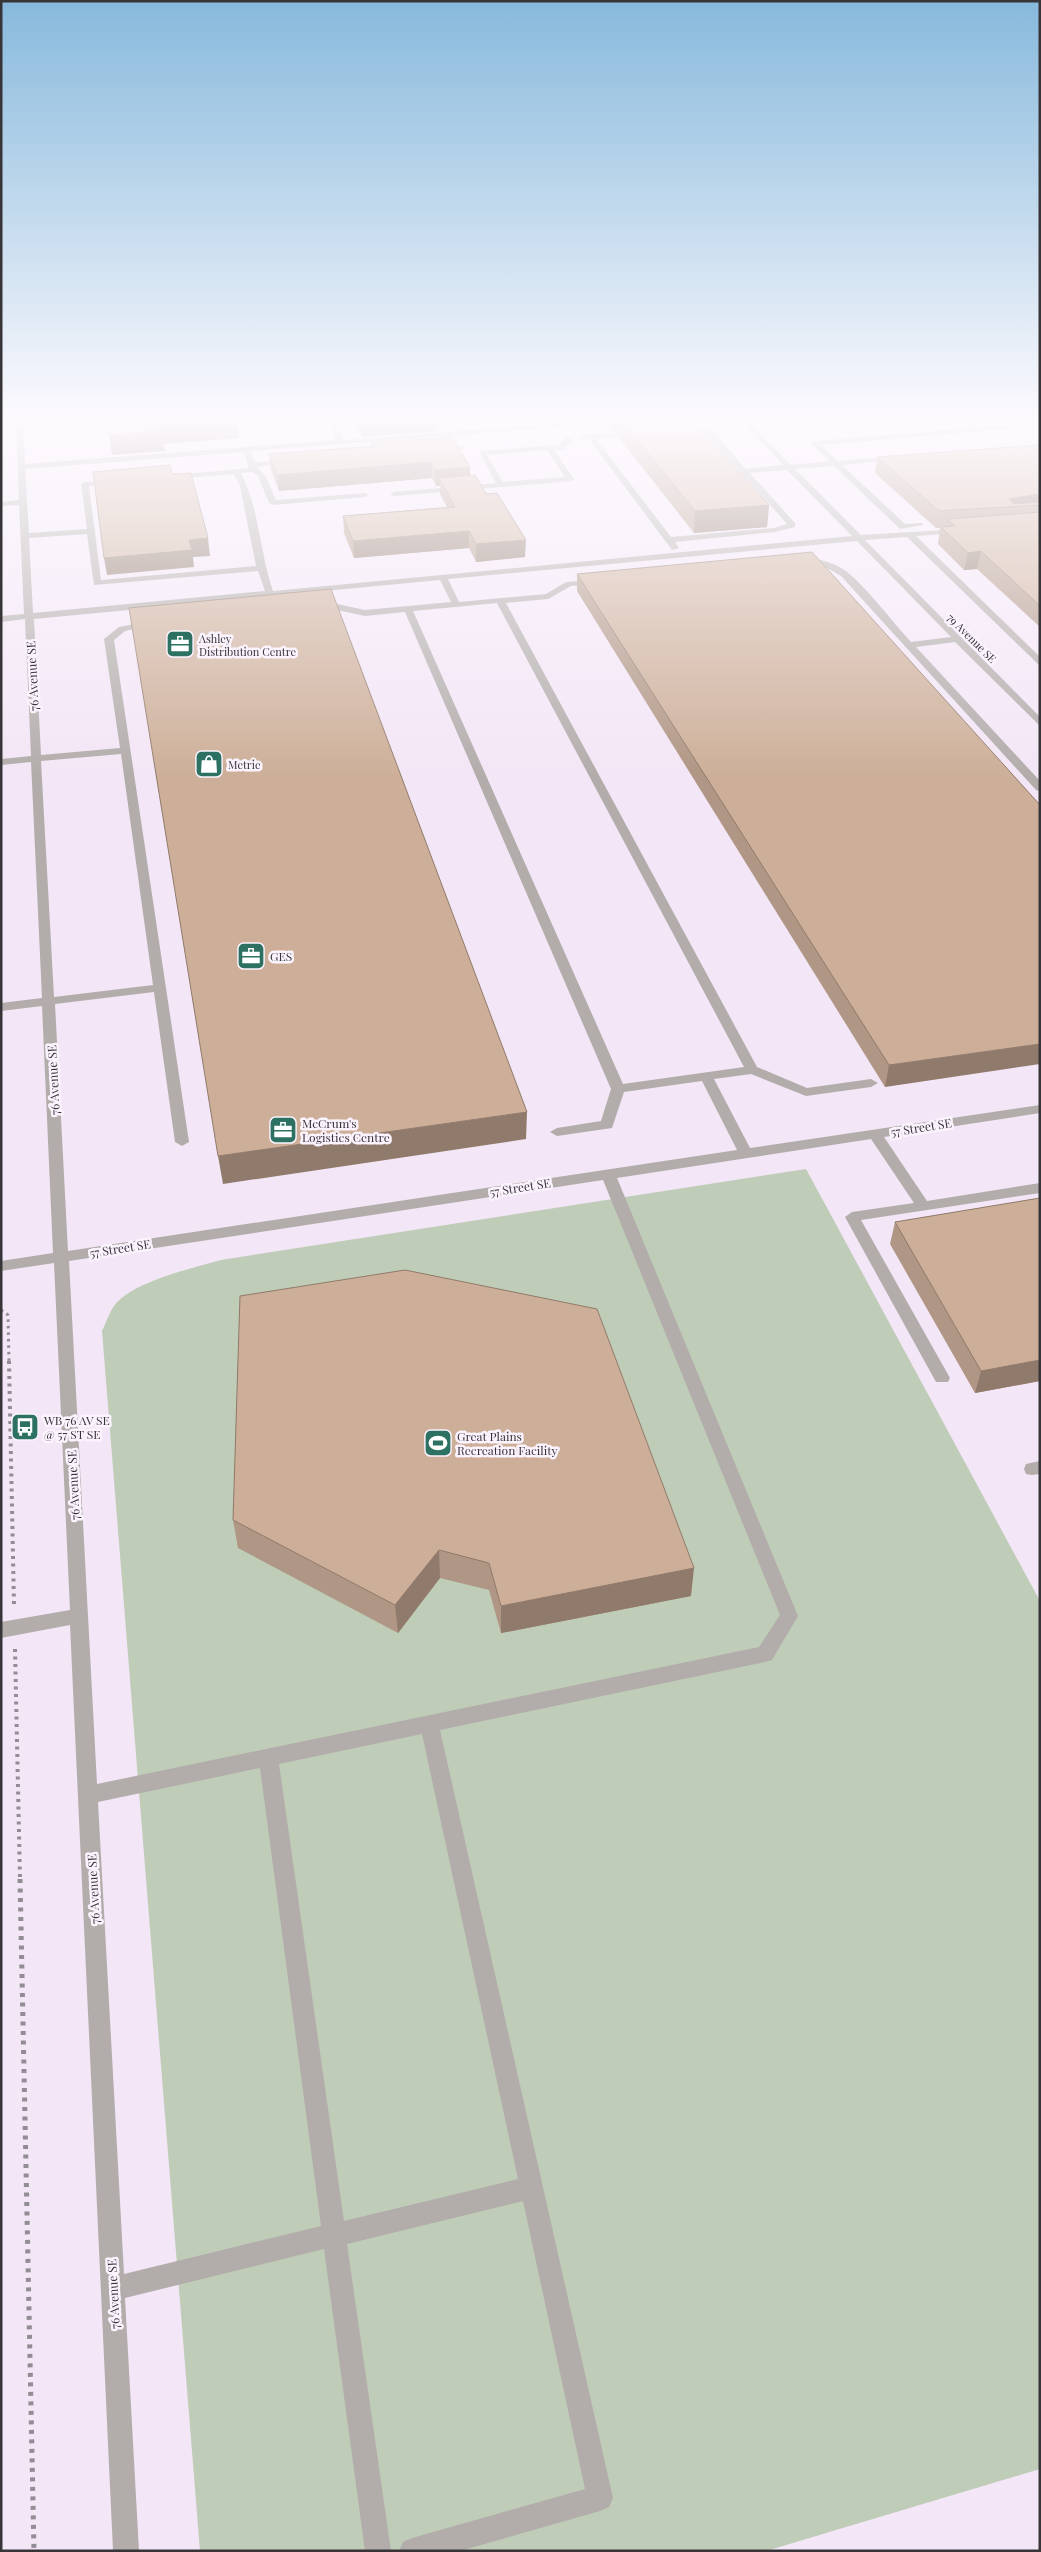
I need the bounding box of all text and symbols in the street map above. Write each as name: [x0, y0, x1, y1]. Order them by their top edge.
street label: 79 Avenue SE: [944, 610, 1000, 666]
office icon: Ashley Distribution Centre: [165, 629, 195, 659]
place label: Ashley Distribution Centre: [198, 631, 296, 659]
street label: 76 Avenue SE: [22, 641, 42, 711]
shop icon: Metrie: [194, 749, 224, 779]
place label: Metrie: [228, 757, 261, 772]
office icon: GES: [236, 941, 266, 971]
place label: GES: [270, 948, 292, 964]
street label: 76 Avenue SE: [43, 1045, 63, 1115]
street label: 57 Street SE: [889, 1114, 953, 1140]
office icon: McCrum's Logistics Centre: [268, 1115, 298, 1145]
place label: McCrum's Logistics Centre: [302, 1115, 390, 1145]
street label: 57 Street SE: [488, 1174, 552, 1200]
street label: 57 Street SE: [88, 1235, 152, 1261]
bus stop icon: WB 76 AV SE @ 57 ST SE: [10, 1412, 40, 1442]
place label: WB 76 AV SE @ 57 ST SE: [43, 1412, 110, 1442]
sports icon: Great Plains Recreation Facility: [423, 1428, 453, 1458]
place label: Great Plains Recreation Facility: [457, 1428, 558, 1458]
street label: 76 Avenue SE: [63, 1450, 83, 1520]
street label: 76 Avenue SE: [83, 1854, 103, 1924]
street label: 76 Avenue SE: [103, 2259, 123, 2329]

